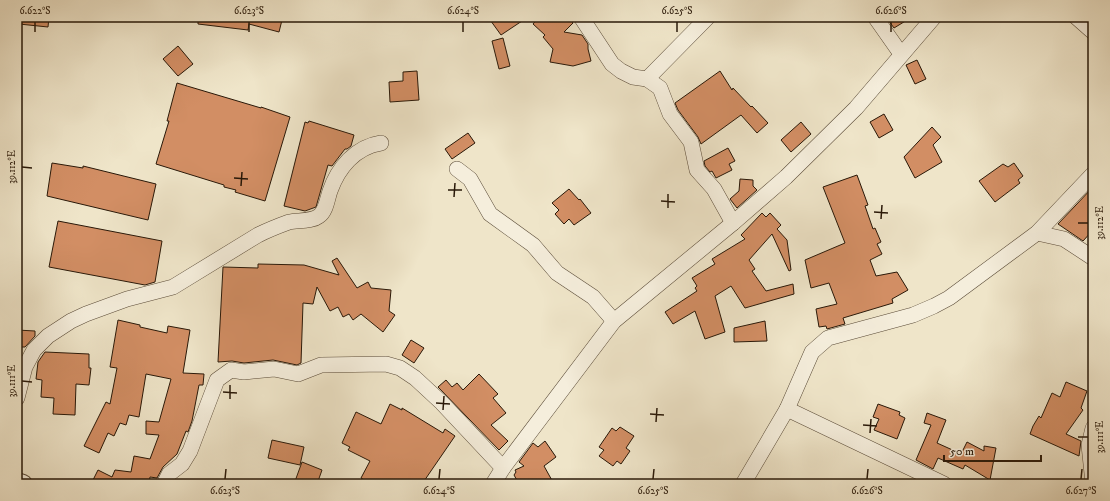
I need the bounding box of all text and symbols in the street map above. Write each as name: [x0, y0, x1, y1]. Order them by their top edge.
text: 6.622°S: [19, 5, 51, 17]
text: 6.623°S: [234, 5, 264, 17]
text: 6.624°S: [447, 5, 479, 17]
text: 6.625°S: [661, 5, 693, 17]
text: 6.626°S: [875, 5, 907, 17]
text: 39.112°E: [6, 150, 18, 184]
text: 39.112°E: [1094, 206, 1106, 240]
text: 39.111°E: [6, 365, 18, 397]
text: 39.111°E: [1094, 421, 1106, 453]
scale bar: [944, 437, 1041, 463]
text: 50 m: [950, 444, 974, 459]
text: 6.623°S: [210, 485, 240, 497]
text: 6.624°S: [423, 485, 455, 497]
text: 6.625°S: [637, 485, 669, 497]
text: 6.626°S: [851, 485, 883, 497]
text: 6.627°S: [1065, 485, 1097, 497]

